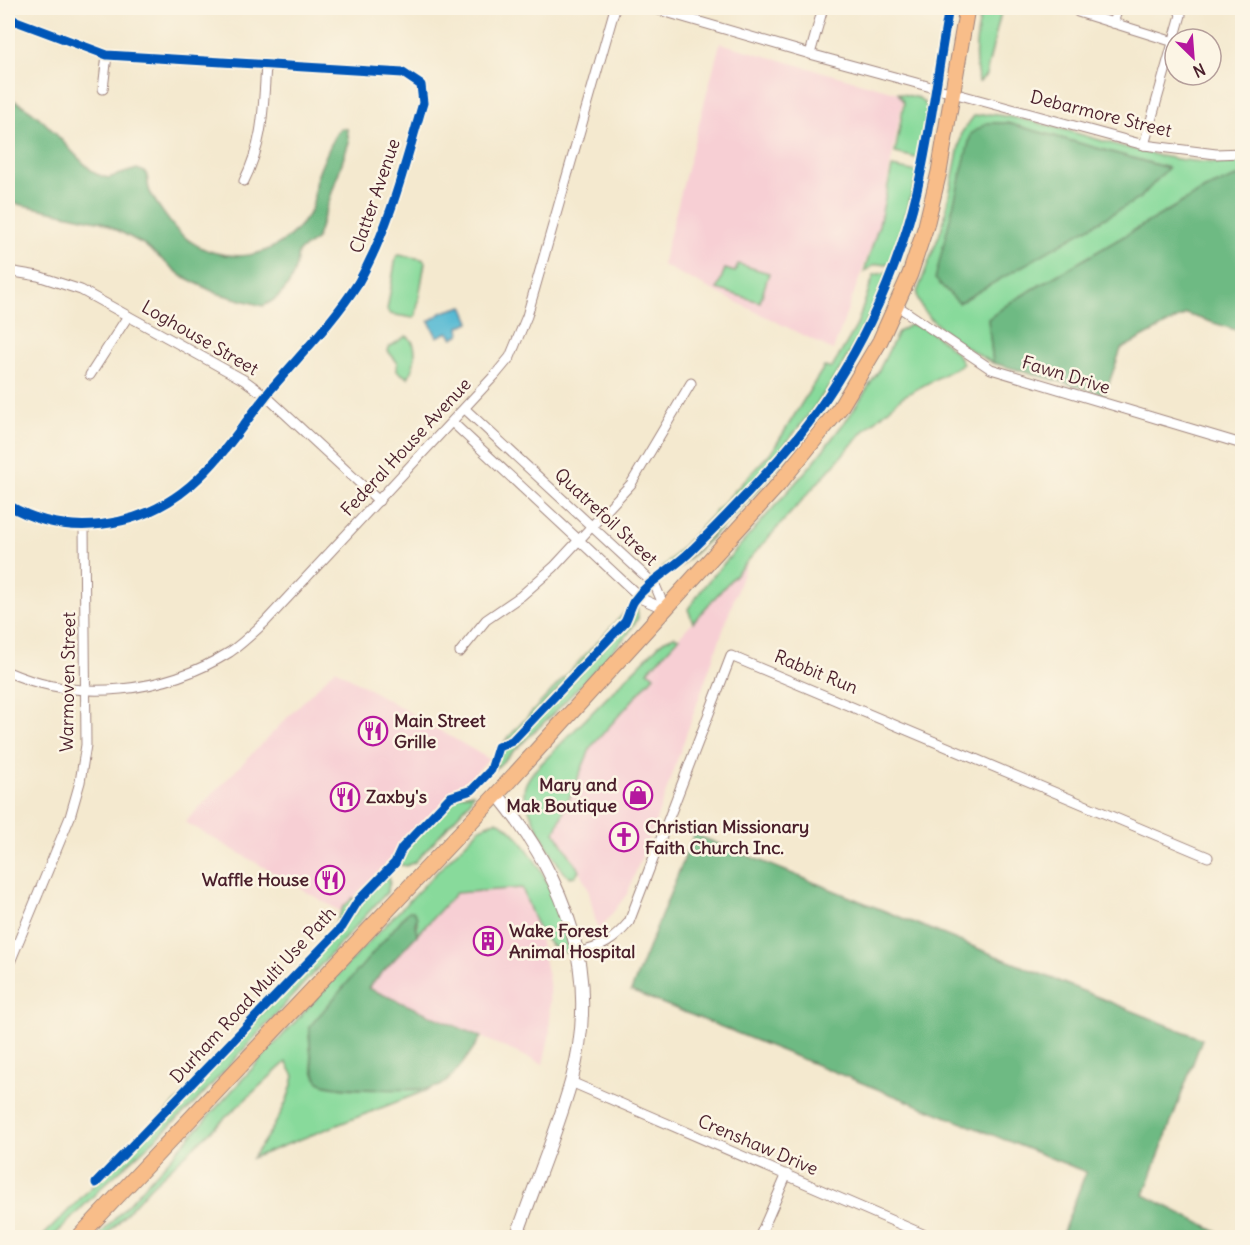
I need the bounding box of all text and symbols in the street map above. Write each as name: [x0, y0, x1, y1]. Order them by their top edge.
north arrow: [1163, 27, 1223, 87]
text: N: [1190, 59, 1209, 82]
street label: Debarmore Street: [1028, 85, 1174, 142]
street label: Clatter Avenue: [344, 135, 405, 256]
street label: Loghouse Street: [138, 295, 263, 380]
street label: Fawn Drive: [1019, 350, 1113, 399]
street label: Federal House Avenue: [336, 373, 476, 521]
street label: Quatrefoil Street: [550, 463, 663, 570]
street label: Warmoven Street: [55, 612, 80, 752]
street label: Rabbit Run: [771, 644, 861, 699]
place label: Main Street Grille: [394, 709, 486, 753]
restaurant icon: Main Street Grille: [357, 715, 389, 747]
place label: Mary and Mak Boutique: [506, 773, 617, 817]
shop icon: Mary and Mak Boutique: [622, 779, 654, 811]
restaurant icon: Zaxby's: [329, 781, 361, 813]
place label: Zaxby's: [366, 785, 427, 808]
place label: Christian Missionary Faith Church Inc.: [645, 815, 809, 859]
church icon: Christian Missionary Faith Church Inc.: [608, 821, 640, 853]
restaurant icon: Waffle House: [314, 864, 346, 896]
place label: Waffle House: [202, 868, 309, 891]
street label: Durham Road Multi Use Path: [165, 902, 340, 1088]
place label: Wake Forest Animal Hospital: [509, 919, 635, 963]
building icon: Wake Forest Animal Hospital: [472, 925, 504, 957]
street label: Crenshaw Drive: [695, 1109, 822, 1180]

